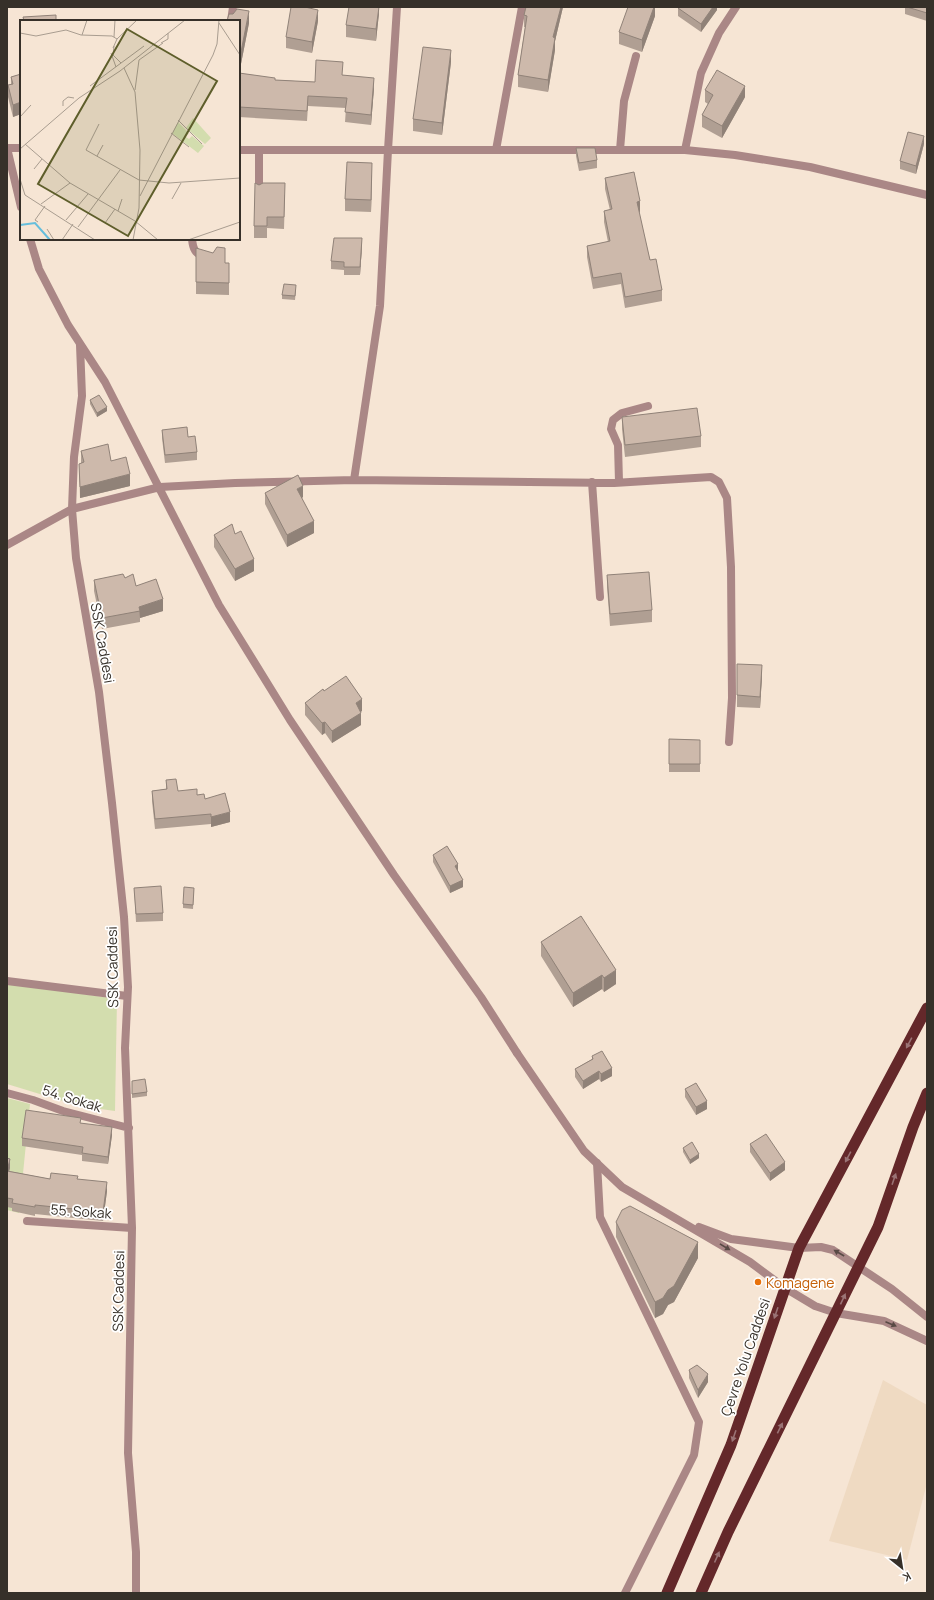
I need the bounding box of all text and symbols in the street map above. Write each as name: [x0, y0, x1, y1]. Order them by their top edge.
inset map: [20, 20, 240, 240]
street label: SSK Caddesi: [87, 601, 119, 685]
street label: SSK Caddesi: [102, 926, 122, 1008]
one-way arrow: [906, 1037, 913, 1049]
street label: 54. Sokak: [40, 1080, 105, 1116]
one-way arrow: [844, 1151, 851, 1163]
one-way arrow: [892, 1173, 898, 1185]
street label: 55. Sokak: [50, 1199, 113, 1223]
one-way arrow: [719, 1244, 731, 1251]
street label: SSK Caddesi: [108, 1250, 128, 1332]
one-way arrow: [833, 1250, 845, 1257]
place label: Komagene: [766, 1273, 834, 1292]
marker: Komagene: [753, 1277, 763, 1287]
one-way arrow: [840, 1293, 846, 1304]
street label: Çevre Yolu Caddesi: [716, 1296, 774, 1418]
one-way arrow: [773, 1308, 779, 1320]
one-way arrow: [886, 1321, 897, 1327]
one-way arrow: [777, 1422, 783, 1434]
one-way arrow: [731, 1431, 737, 1443]
north arrow: [882, 1548, 922, 1588]
one-way arrow: [714, 1551, 720, 1563]
text: K: [900, 1569, 914, 1586]

